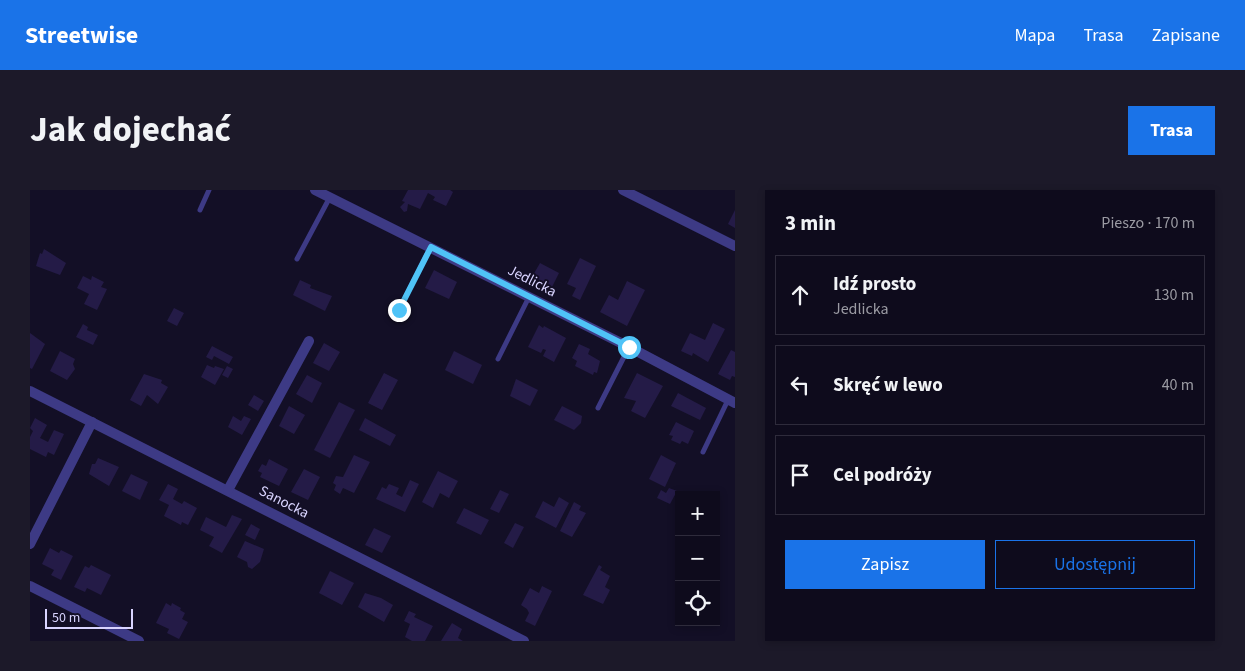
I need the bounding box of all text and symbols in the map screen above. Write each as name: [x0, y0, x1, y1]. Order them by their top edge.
text: Streetwise: [25, 18, 138, 53]
text: Mapa: [1014, 23, 1055, 48]
text: Trasa: [1083, 23, 1124, 48]
text: Zapisane: [1152, 23, 1220, 48]
text: Jak dojechać: [30, 105, 231, 155]
button: Trasa: [1128, 106, 1215, 155]
text: 3 min: [785, 208, 836, 238]
text: Pieszo · 170 m: [1101, 212, 1195, 234]
street label: Jedlicka: [504, 260, 560, 302]
text: Idź prosto: [833, 271, 916, 298]
icon: ahead: [786, 281, 814, 309]
text: 130 m: [1154, 284, 1194, 306]
text: Jedlicka: [833, 298, 889, 320]
route end: [388, 299, 411, 322]
route start: [618, 336, 641, 359]
icon: left: [786, 371, 814, 399]
text: Skręć w lewo: [833, 372, 943, 399]
text: 40 m: [1162, 374, 1194, 396]
icon: arrive: [786, 461, 814, 489]
text: Cel podróży: [833, 462, 932, 489]
street label: Sanocka: [255, 480, 313, 524]
map controls: [675, 491, 720, 626]
button: +: [675, 491, 720, 536]
button: −: [675, 536, 720, 581]
button: Zapisz: [785, 540, 985, 589]
button: Udostępnij: [995, 540, 1195, 589]
button: locate: [675, 581, 720, 626]
scale bar: [45, 606, 132, 629]
text: 50 m: [52, 608, 80, 628]

